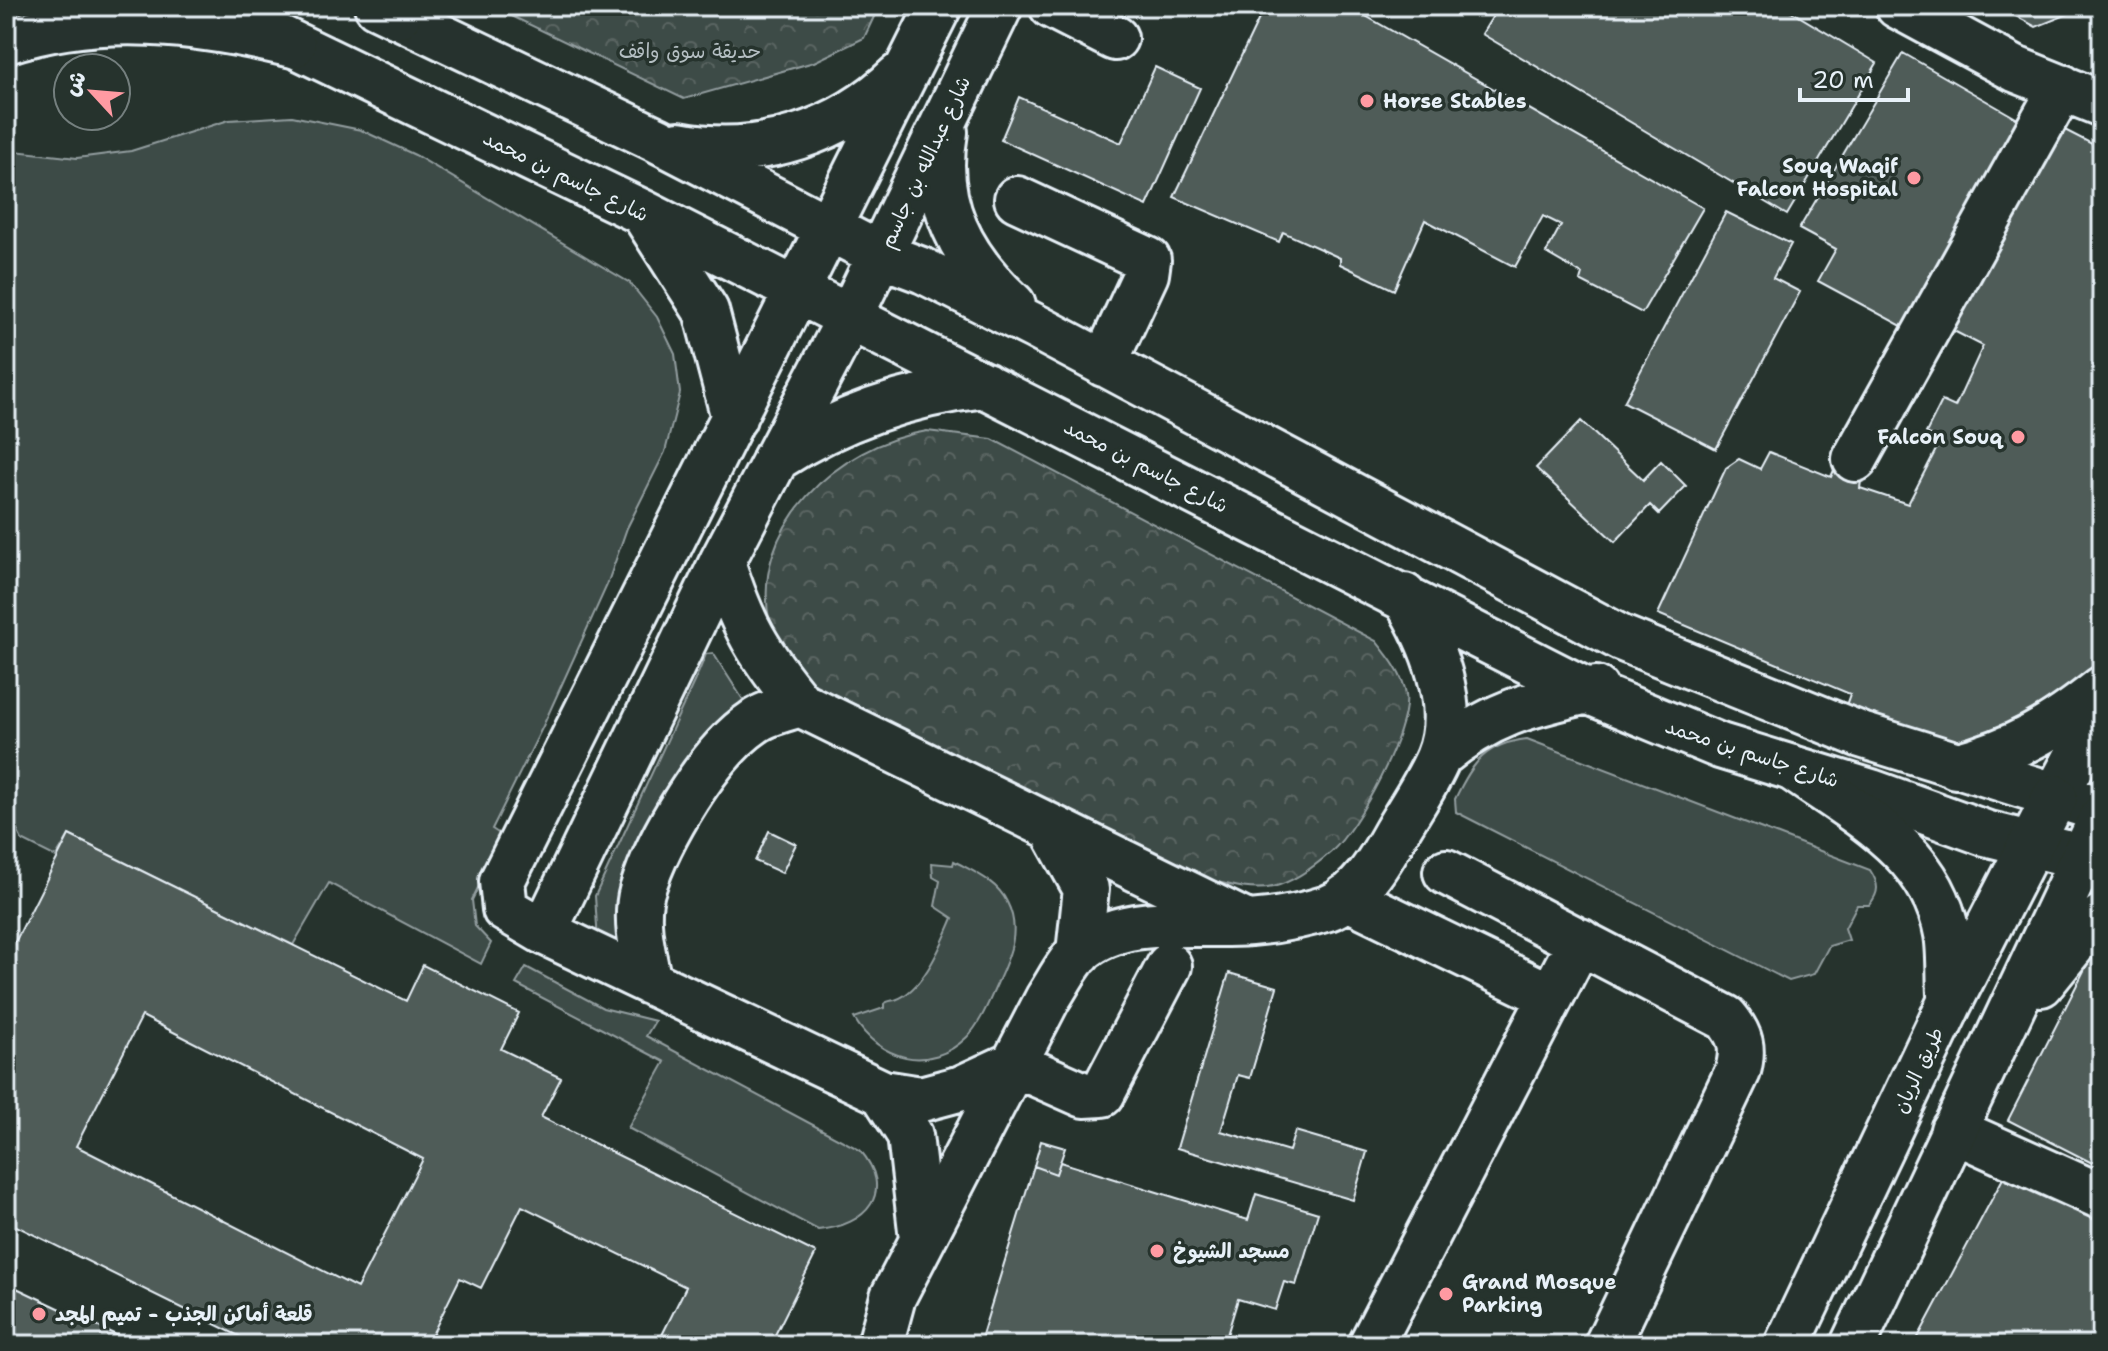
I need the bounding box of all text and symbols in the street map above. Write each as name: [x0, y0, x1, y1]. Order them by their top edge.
park label: حديقة سوق واقف: [619, 38, 761, 64]
north arrow: [52, 52, 132, 132]
scale bar: [1800, 52, 1908, 102]
text: 20 m: [1812, 64, 1874, 96]
text: ش: [56, 66, 93, 101]
street label: شارع عبدالله بن جاسم: [874, 72, 978, 253]
place label: Horse Stables: [1383, 88, 1526, 114]
marker: Horse Stables: [1358, 92, 1376, 110]
street label: شارع جاسم بن محمد: [478, 125, 653, 229]
place label: Souq Waqif Falcon Hospital: [1737, 153, 1898, 202]
marker: Souq Waqif Falcon Hospital: [1905, 169, 1923, 187]
street label: شارع جاسم بن محمد: [1059, 413, 1233, 520]
place label: Falcon Souq: [1877, 424, 2004, 450]
marker: Falcon Souq: [2009, 428, 2027, 446]
street label: شارع جاسم بن محمد: [1661, 713, 1842, 795]
street label: طريق الريان: [1887, 1023, 1949, 1117]
place label: مسجد الشيوخ: [1173, 1238, 1290, 1264]
marker: مسجد الشيوخ: [1148, 1242, 1166, 1260]
place label: Grand Mosque Parking: [1462, 1269, 1616, 1318]
marker: Grand Mosque Parking: [1437, 1285, 1455, 1303]
place label: قلعة أماكن الجذب - تميم المجد: [55, 1301, 313, 1329]
marker: قلعة أماكن الجذب - تميم المجد: [30, 1305, 48, 1323]

